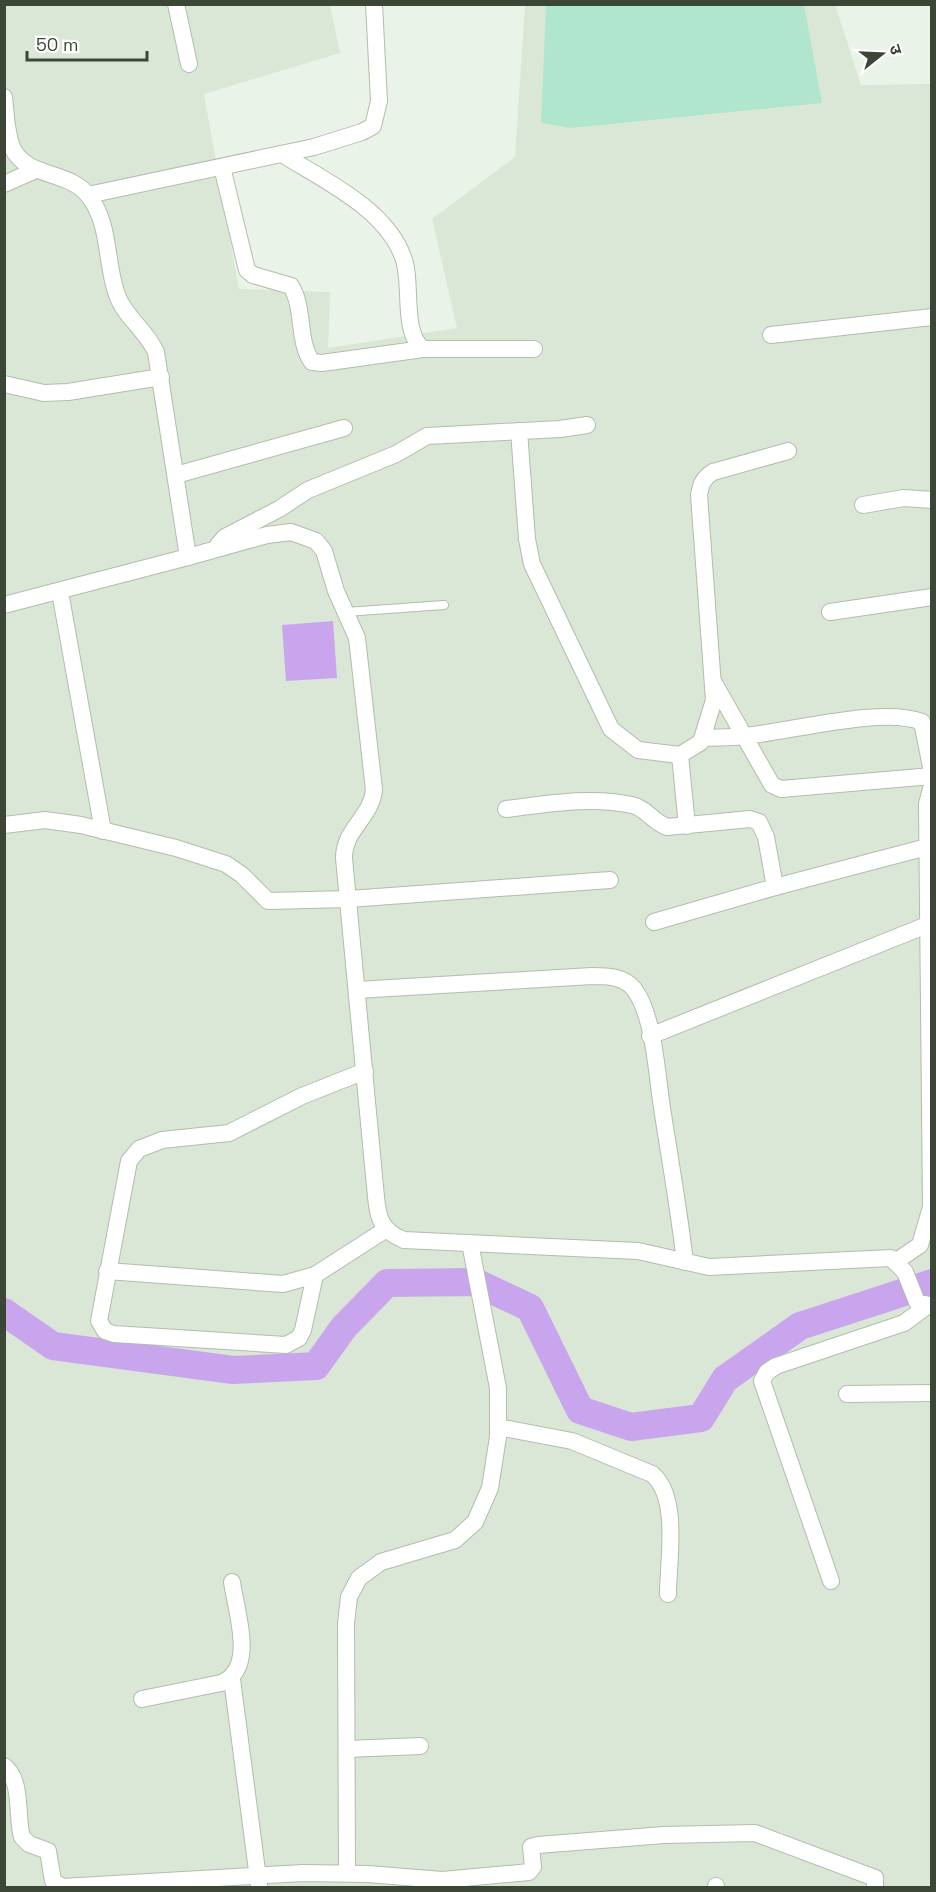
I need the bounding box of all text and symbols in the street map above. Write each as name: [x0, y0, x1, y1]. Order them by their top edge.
scale bar: [27, 24, 147, 62]
north arrow: [852, 24, 912, 84]
text: 50 m: [36, 33, 78, 56]
text: उ: [884, 42, 907, 58]

